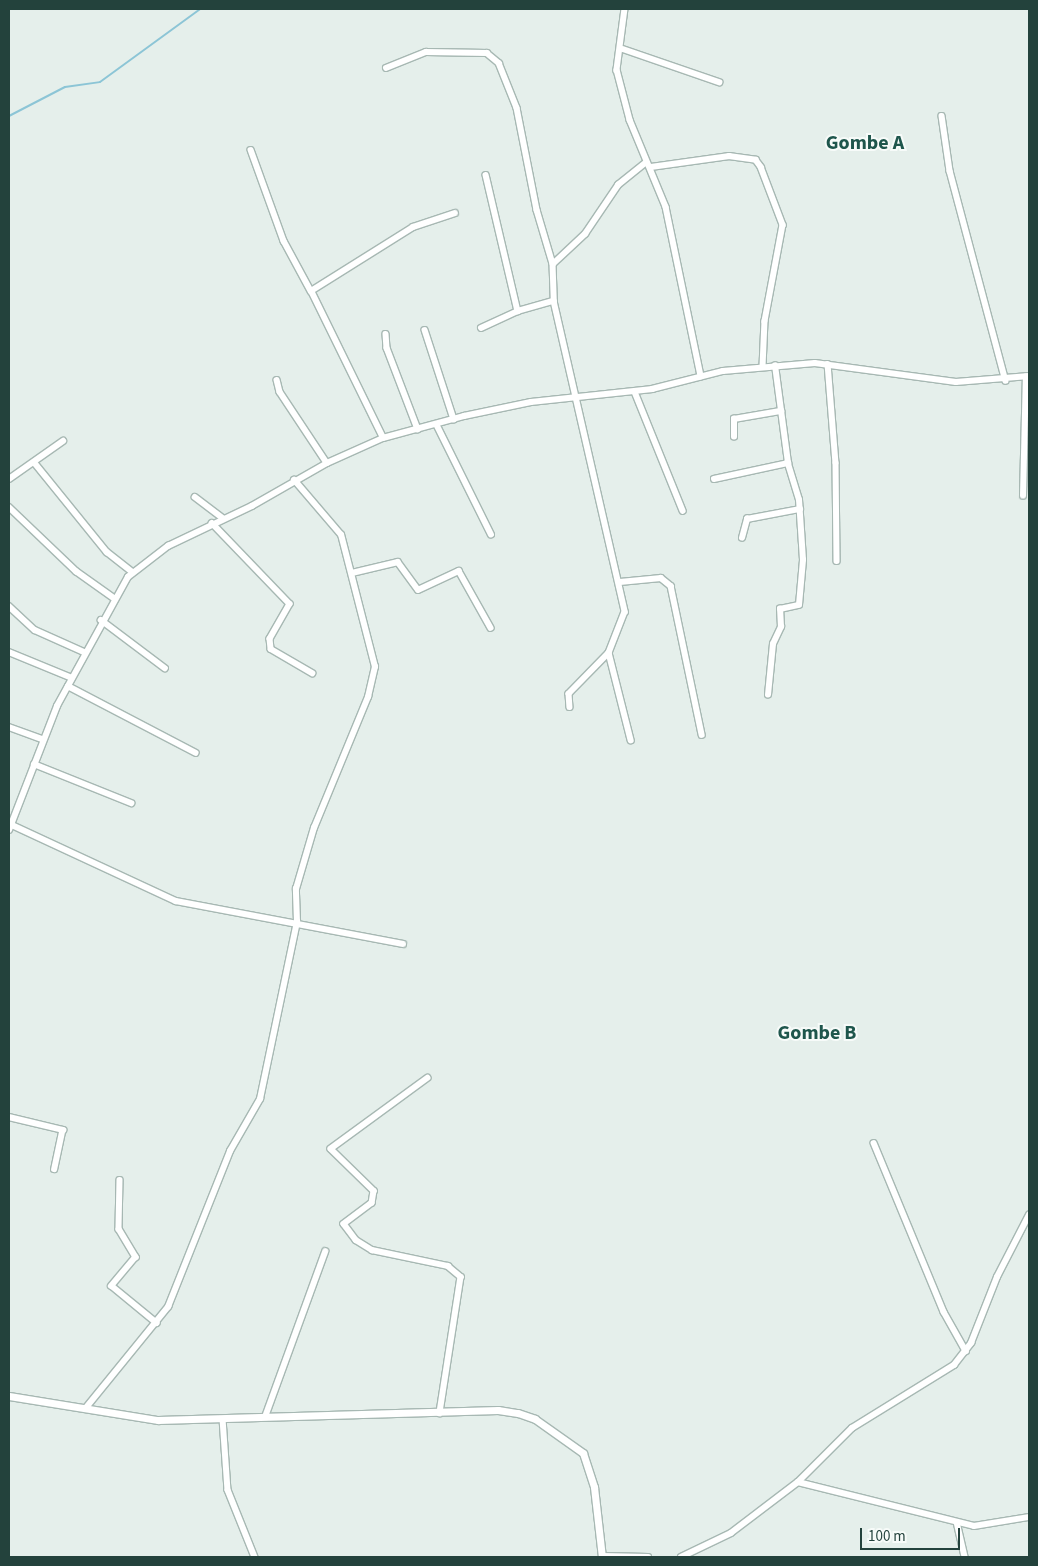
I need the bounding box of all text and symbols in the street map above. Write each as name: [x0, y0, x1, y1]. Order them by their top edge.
district label: Gombe A: [826, 131, 904, 155]
district label: Gombe B: [778, 1021, 856, 1045]
scale bar: [863, 1518, 963, 1550]
text: 100 m: [868, 1526, 906, 1547]

